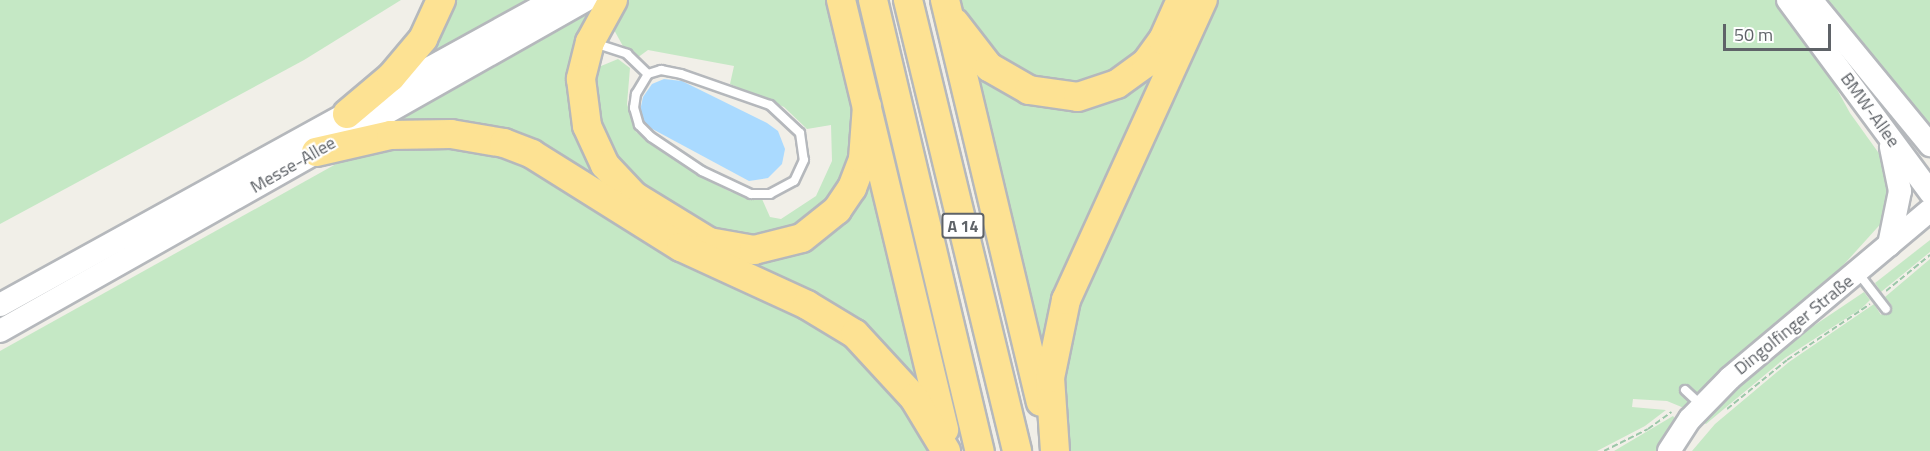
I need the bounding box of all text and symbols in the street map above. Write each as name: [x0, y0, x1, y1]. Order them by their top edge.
scale bar: [1726, 12, 1834, 50]
text: 50 m: [1734, 21, 1773, 48]
street label: BMW-Allee: [1836, 69, 1904, 151]
street label: Messe-Allee: [247, 132, 339, 198]
road number: A 14: [940, 213, 986, 239]
street label: Dingolfinger Straße: [1730, 270, 1858, 380]

